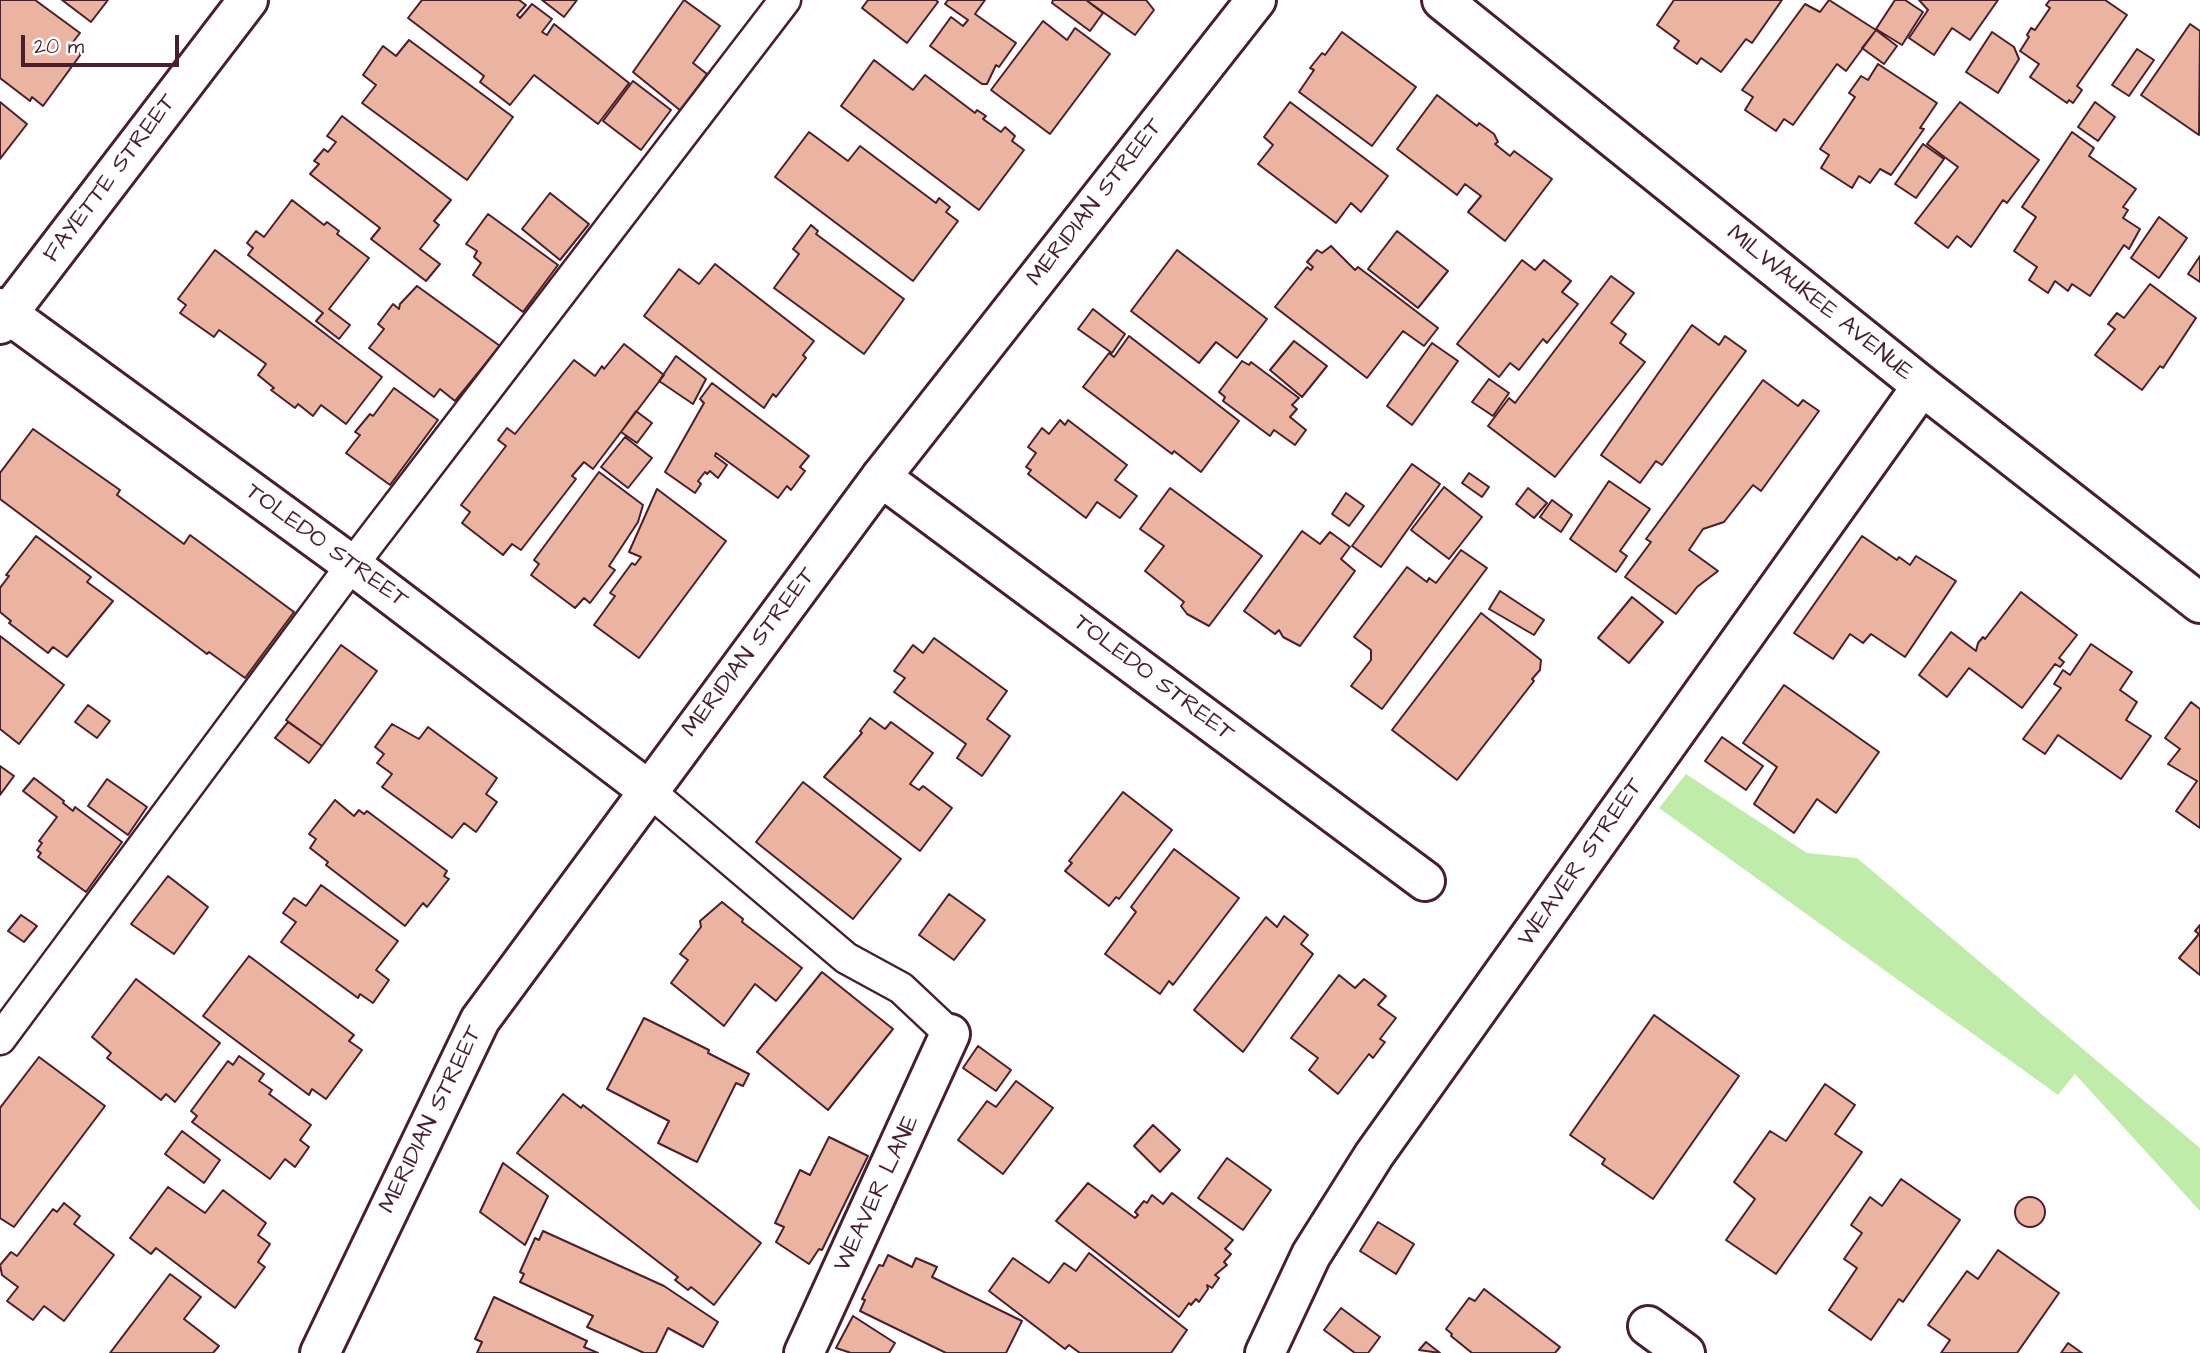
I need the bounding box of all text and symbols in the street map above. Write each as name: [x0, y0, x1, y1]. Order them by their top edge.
scale bar: [24, 21, 182, 65]
text: 20 m: [34, 32, 84, 61]
street label: FAYETTE STREET: [38, 89, 184, 269]
street label: MERIDIAN STREET: [1022, 113, 1170, 293]
street label: MILWAUKEE AVENUE: [1720, 220, 1918, 388]
street label: TOLEDO STREET: [239, 478, 413, 616]
street label: MERIDIAN STREET: [677, 563, 823, 743]
street label: TOLEDO STREET: [1067, 609, 1239, 749]
street label: WEAVER STREET: [1513, 773, 1651, 953]
street label: MERIDIAN STREET: [374, 1022, 490, 1218]
street label: WEAVER LANE: [829, 1111, 927, 1277]

